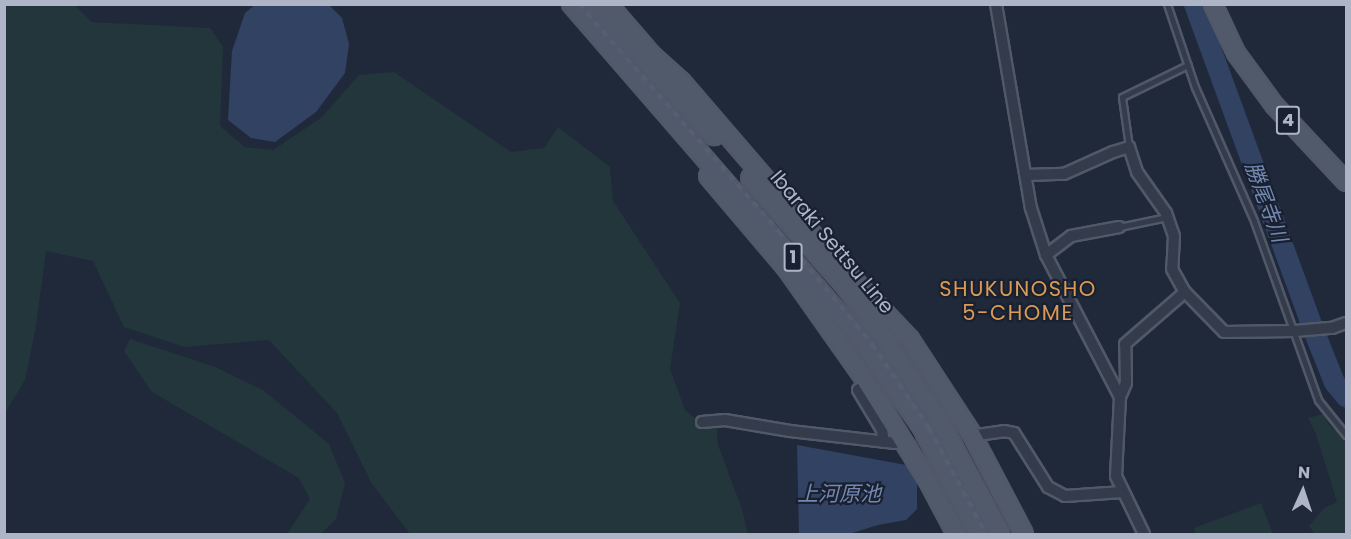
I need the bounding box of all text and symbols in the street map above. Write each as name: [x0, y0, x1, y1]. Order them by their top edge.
road number: 4: [1274, 105, 1302, 135]
water label: 勝尾寺川: [1240, 158, 1292, 246]
street label: Ibaraki Settsu Line: [765, 166, 899, 318]
road number: 1: [782, 242, 804, 272]
district label: SHUKUNOSHO 5-CHOME: [939, 276, 1097, 326]
north arrow: [1273, 461, 1333, 521]
text: N: [1297, 461, 1311, 484]
water label: 上河原池: [797, 481, 881, 507]

